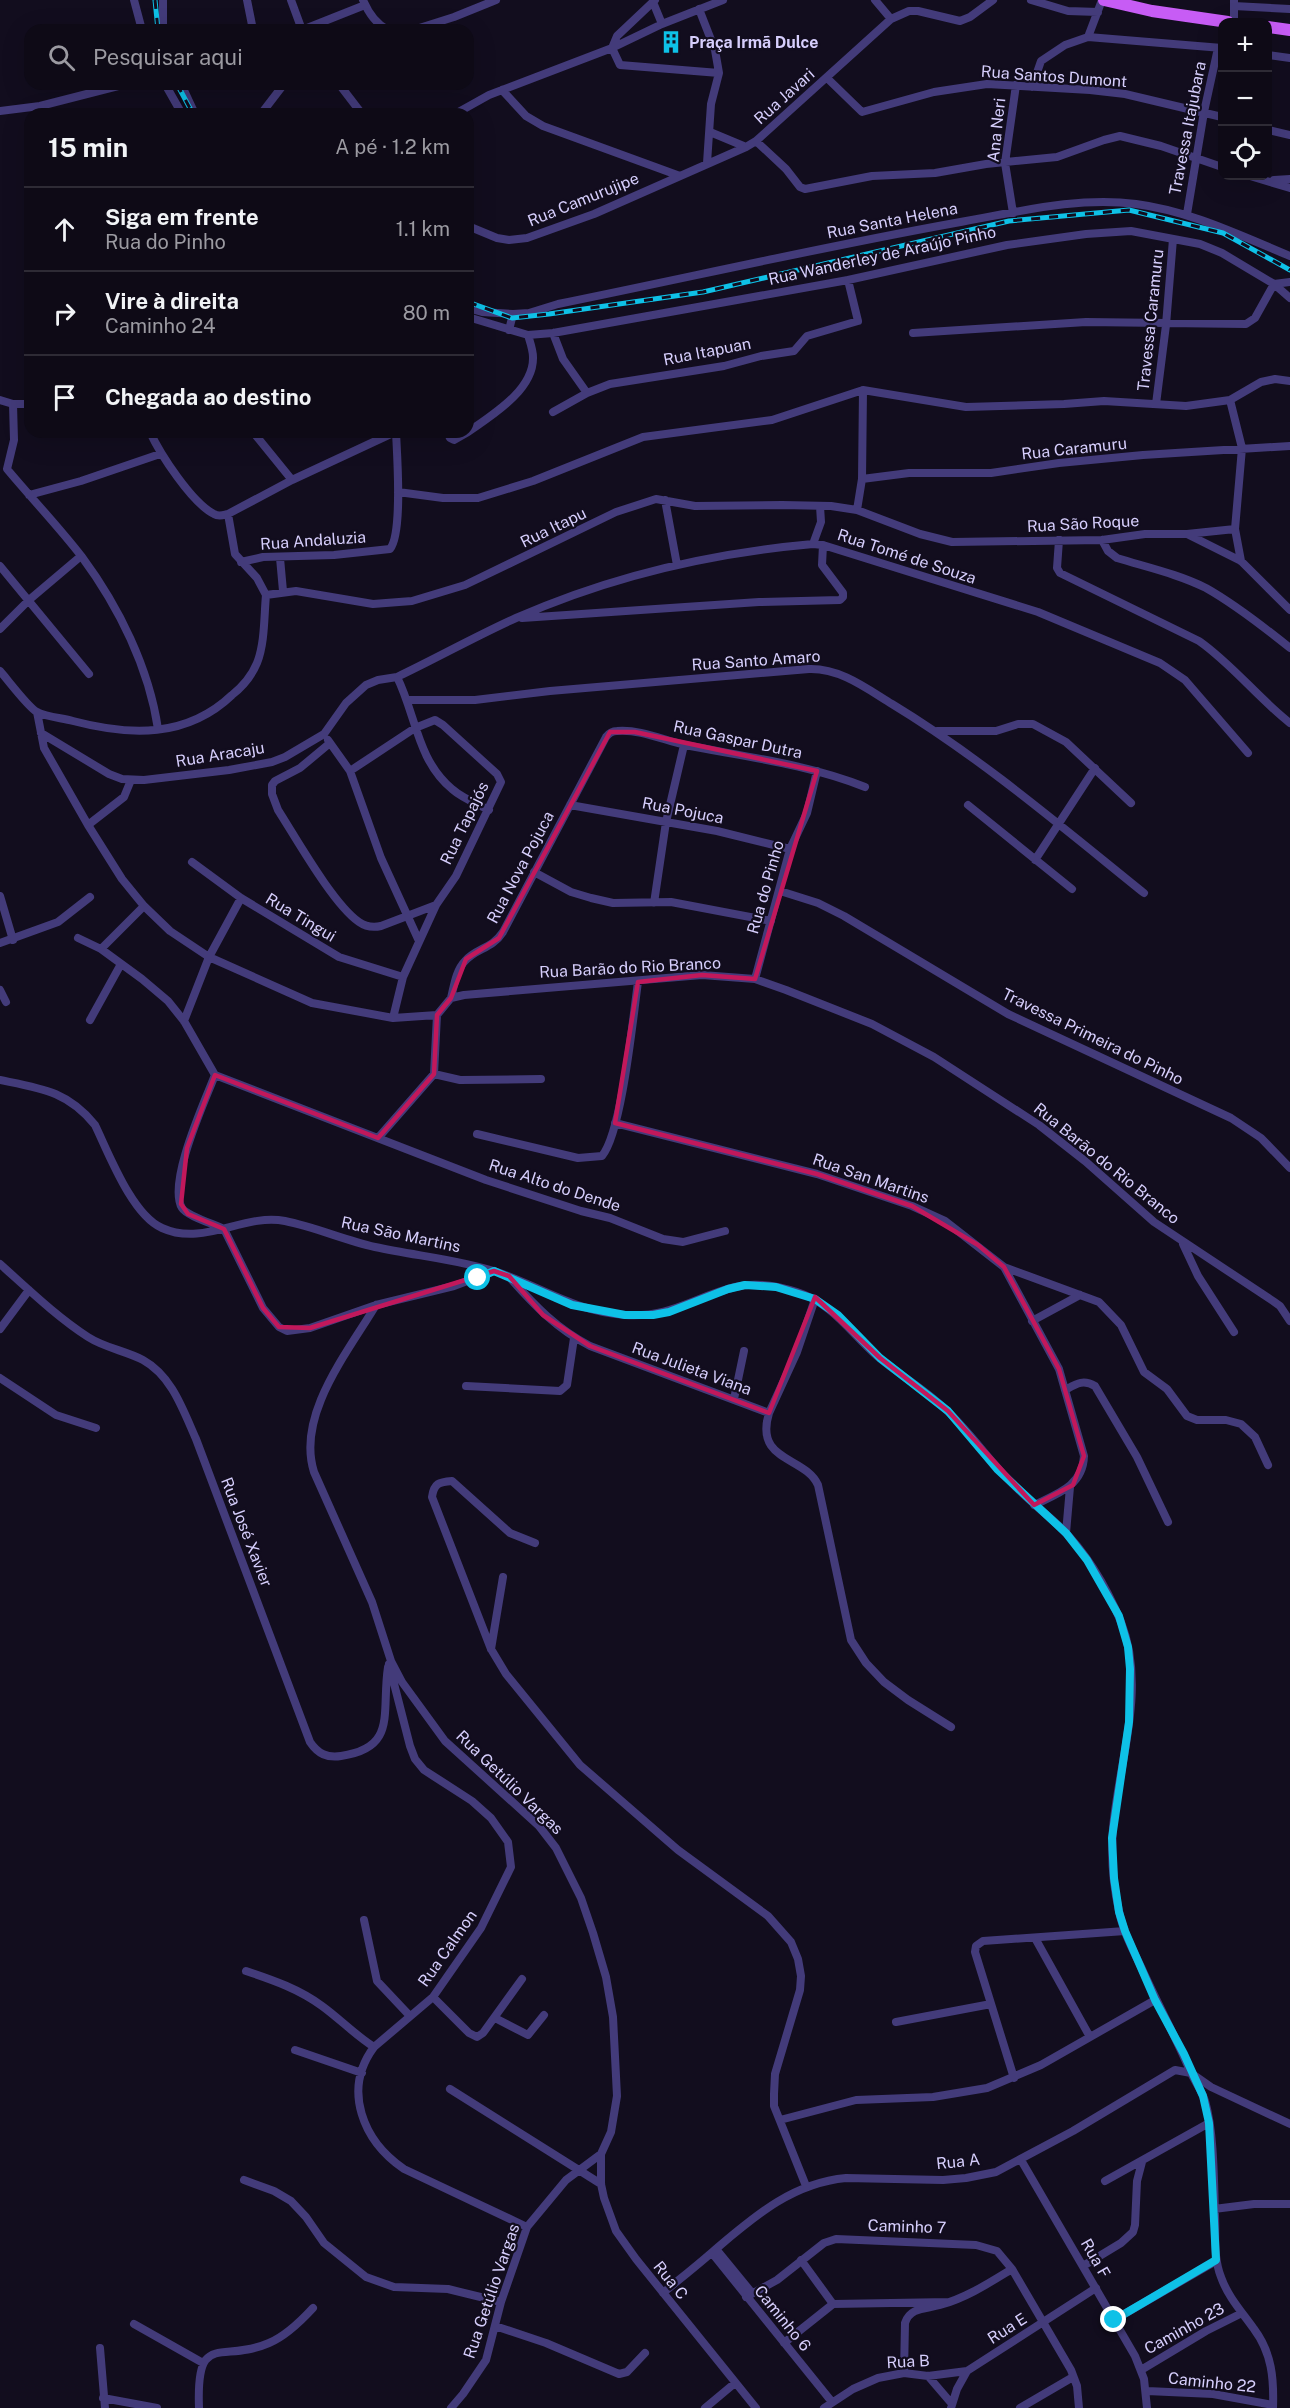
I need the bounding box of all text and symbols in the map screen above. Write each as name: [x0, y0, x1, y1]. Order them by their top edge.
map controls: [1218, 18, 1272, 180]
button: +: [1218, 18, 1272, 72]
search box: [24, 24, 474, 90]
building icon: Praça Irmã Dulce: [658, 29, 684, 55]
place label: Praça Irmã Dulce: [689, 33, 819, 52]
icon: search: [45, 41, 78, 74]
text: Pesquisar aqui: [93, 44, 243, 70]
street label: Travessa Itajubara: [1165, 60, 1210, 196]
street label: Rua Santos Dumont: [980, 62, 1128, 91]
street label: Rua Javari: [750, 64, 818, 128]
button: −: [1218, 72, 1272, 126]
street label: Ana Neri: [984, 97, 1009, 163]
button: locate: [1218, 126, 1272, 180]
text: 15 min: [48, 132, 128, 163]
text: A pé · 1.2 km: [335, 135, 450, 159]
street label: Rua Camurujipe: [525, 169, 642, 230]
street label: Rua Santa Helena: [825, 198, 959, 242]
text: Siga em frente: [105, 204, 259, 230]
icon: ahead: [48, 213, 81, 246]
text: 1.1 km: [396, 217, 450, 241]
street label: Rua Wanderley de Araújo Pinho: [767, 222, 998, 289]
text: Rua do Pinho: [105, 230, 226, 254]
street label: Travessa Caramuru: [1134, 248, 1167, 392]
text: Vire à direita: [105, 288, 239, 314]
icon: right: [48, 297, 81, 330]
text: 80 m: [403, 301, 450, 325]
text: Caminho 24: [105, 314, 216, 338]
street label: Rua Itapuan: [662, 334, 753, 369]
icon: arrive: [48, 381, 81, 414]
text: Chegada ao destino: [105, 384, 311, 410]
street label: Rua Caramuru: [1020, 434, 1128, 463]
street label: Rua Itapu: [517, 503, 589, 552]
street label: Rua São Roque: [1026, 511, 1140, 536]
street label: Rua Tomé de Souza: [835, 525, 979, 588]
street label: Rua Andaluzia: [259, 527, 367, 554]
street label: Rua Santo Amaro: [691, 647, 821, 674]
street label: Rua Gaspar Dutra: [672, 717, 804, 762]
street label: Rua Aracaju: [174, 738, 266, 771]
street label: Rua Tapajós: [436, 779, 493, 868]
street label: Rua Pojuca: [640, 793, 725, 828]
street label: Rua Nova Pojuca: [483, 808, 558, 927]
street label: Rua do Pinho: [743, 838, 788, 936]
street label: Rua Tingui: [262, 889, 339, 946]
street label: Rua Barão do Rio Branco: [539, 953, 721, 982]
street label: Travessa Primeira do Pinho: [999, 984, 1187, 1089]
street label: Rua Barão do Rio Branco: [1030, 1099, 1183, 1228]
street label: Rua San Martins: [810, 1150, 932, 1207]
street label: Rua Alto do Dende: [487, 1155, 623, 1216]
street label: Rua São Martins: [339, 1213, 462, 1256]
route start: [464, 1264, 490, 1290]
street label: Rua Julieta Viana: [629, 1338, 754, 1399]
street label: Rua José Xavier: [217, 1475, 276, 1590]
street label: Rua Getúlio Vargas: [452, 1726, 567, 1838]
street label: Rua Calmon: [414, 1906, 481, 1990]
street label: Rua A: [935, 2150, 981, 2173]
street label: Caminho 7: [867, 2216, 947, 2237]
street label: Rua Getúlio Vargas: [459, 2221, 523, 2361]
street label: Rua F: [1077, 2235, 1114, 2281]
street label: Rua C: [649, 2257, 692, 2303]
street label: Caminho 6: [750, 2282, 815, 2355]
street label: Caminho 23: [1141, 2299, 1228, 2358]
route end: [1100, 2306, 1126, 2332]
street label: Rua E: [984, 2309, 1030, 2348]
street label: Rua B: [886, 2351, 930, 2372]
street label: Caminho 22: [1167, 2368, 1257, 2397]

